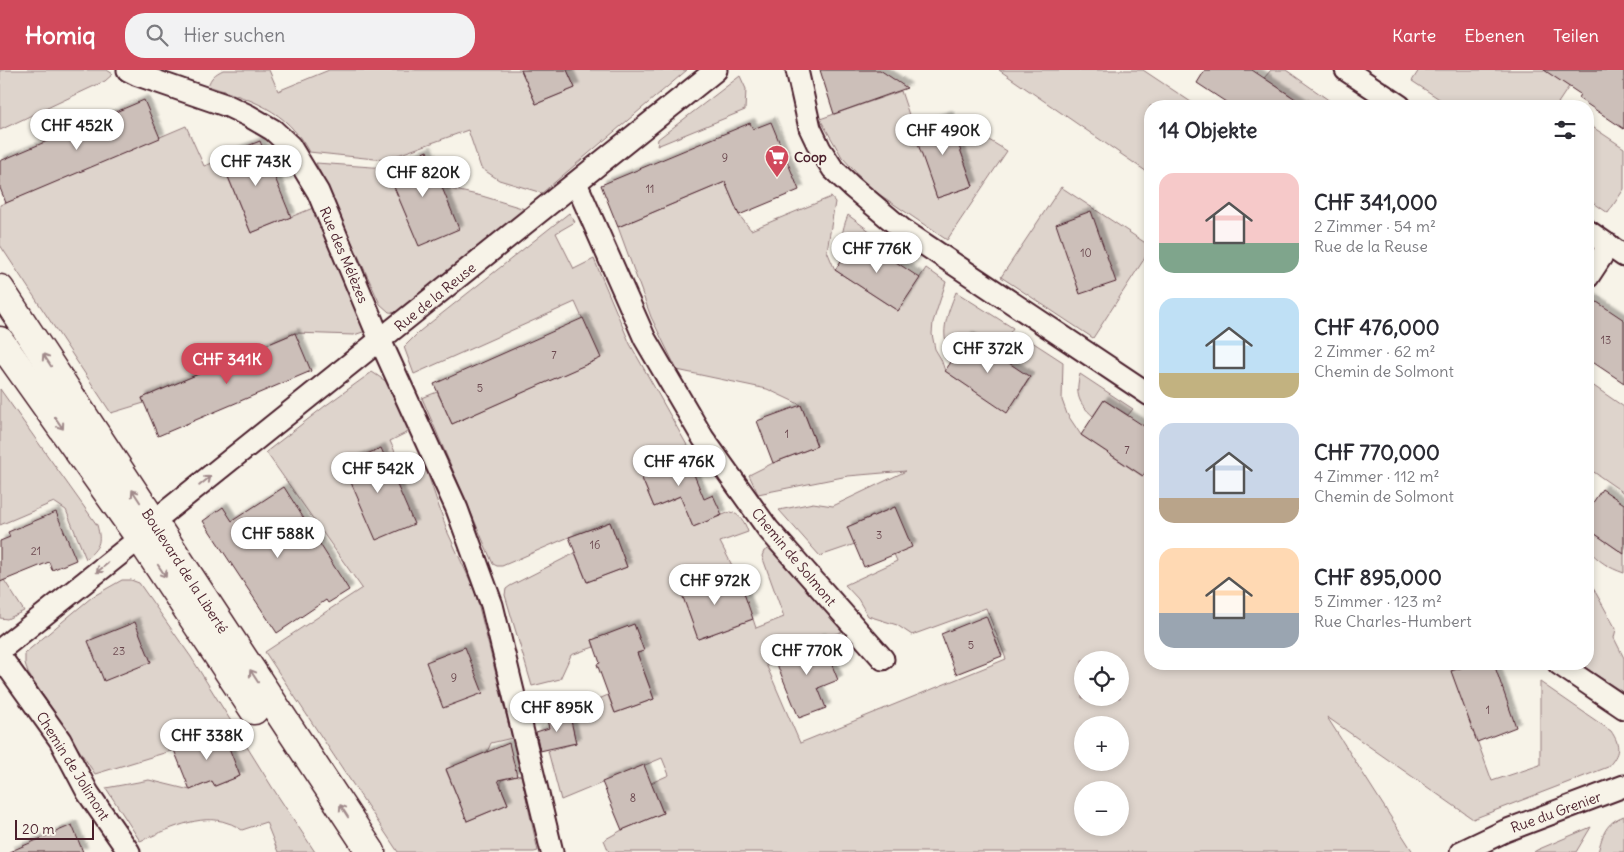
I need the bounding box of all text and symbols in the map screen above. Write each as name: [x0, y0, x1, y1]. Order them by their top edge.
search box: [125, 13, 475, 58]
text: Homiq: [25, 20, 95, 50]
icon: search: [143, 21, 171, 49]
text: Hier suchen: [183, 23, 285, 47]
text: Karte: [1392, 24, 1436, 47]
text: Ebenen: [1464, 24, 1525, 47]
text: Teilen: [1553, 24, 1599, 47]
pin: CHF 452K: [25, 108, 129, 151]
pin: CHF 490K: [891, 114, 995, 156]
text: CHF 452K: [41, 115, 113, 135]
icon: filters: [1551, 116, 1579, 144]
text: 14 Objekte: [1159, 117, 1257, 144]
text: CHF 490K: [906, 120, 980, 140]
pin: CHF 743K: [204, 144, 308, 187]
supermarket icon: Coop: [764, 144, 790, 178]
place label: Coop: [794, 148, 827, 166]
text: CHF 743K: [221, 151, 291, 171]
house number: 9: [722, 151, 728, 165]
pin: CHF 820K: [371, 156, 475, 198]
text: CHF 820K: [386, 162, 460, 182]
house number: 11: [646, 182, 654, 196]
text: CHF 341,000: [1314, 189, 1438, 216]
icon: home: [1199, 193, 1259, 253]
street label: Rue des Mélèzes: [316, 204, 372, 306]
text: 2 Zimmer · 54 m²: [1314, 216, 1436, 236]
pin: CHF 776K: [825, 232, 929, 274]
text: Rue de la Reuse: [1314, 236, 1428, 256]
text: CHF 776K: [842, 238, 912, 258]
house number: 10: [1080, 246, 1092, 260]
street label: Rue de la Reuse: [391, 259, 479, 335]
text: CHF 476,000: [1314, 314, 1440, 341]
icon: home: [1199, 318, 1259, 378]
pin: CHF 372K: [936, 332, 1040, 374]
house number: 13: [1601, 333, 1611, 347]
text: CHF 372K: [953, 338, 1023, 358]
text: 2 Zimmer · 62 m²: [1314, 341, 1435, 361]
pin: CHF 341K: [175, 342, 279, 385]
house number: 7: [551, 348, 557, 362]
text: CHF 341K: [192, 349, 262, 369]
one-way arrow: [42, 354, 52, 368]
text: Chemin de Solmont: [1314, 361, 1454, 381]
house number: 5: [477, 381, 483, 395]
one-way arrow: [54, 416, 64, 430]
house number: 1: [785, 427, 789, 441]
text: CHF 770,000: [1314, 439, 1440, 466]
house number: 7: [1124, 443, 1130, 457]
icon: home: [1199, 443, 1259, 503]
pin: CHF 476K: [627, 444, 731, 487]
text: CHF 476K: [644, 451, 714, 471]
pin: CHF 542K: [326, 452, 430, 494]
text: CHF 542K: [342, 458, 414, 478]
text: 4 Zimmer · 112 m²: [1314, 466, 1439, 486]
one-way arrow: [198, 475, 211, 486]
text: Chemin de Solmont: [1314, 486, 1454, 506]
one-way arrow: [131, 490, 141, 504]
street label: Chemin de Solmont: [748, 504, 840, 610]
street label: Boulevard de la Liberté: [138, 505, 232, 637]
pin: CHF 588K: [226, 516, 330, 559]
text: CHF 588K: [242, 523, 314, 543]
house number: 3: [876, 528, 882, 542]
house number: 16: [590, 538, 600, 552]
house number: 21: [31, 544, 41, 558]
one-way arrow: [96, 563, 109, 574]
one-way arrow: [157, 564, 167, 578]
pin: CHF 972K: [663, 564, 767, 606]
text: CHF 895,000: [1314, 564, 1442, 591]
icon: home: [1199, 568, 1259, 628]
text: CHF 972K: [680, 570, 750, 590]
text: 5 Zimmer · 123 m²: [1314, 591, 1442, 611]
text: Rue Charles-Humbert: [1314, 611, 1472, 631]
pin: CHF 770K: [755, 634, 859, 676]
house number: 5: [968, 638, 974, 652]
text: CHF 770K: [772, 640, 842, 660]
house number: 23: [113, 644, 125, 658]
map controls: [1074, 651, 1129, 836]
button: locate: [1074, 651, 1129, 706]
one-way arrow: [249, 669, 259, 683]
house number: 9: [451, 671, 457, 685]
pin: CHF 895K: [505, 690, 609, 733]
text: CHF 895K: [521, 697, 593, 717]
house number: 1: [1486, 703, 1490, 717]
street label: Chemin de Jolimont: [32, 708, 114, 824]
button: +: [1074, 716, 1129, 771]
pin: CHF 338K: [155, 718, 259, 761]
text: CHF 338K: [171, 725, 243, 745]
button: −: [1074, 781, 1129, 836]
street label: Rue du Grenier: [1508, 787, 1604, 837]
house number: 8: [630, 791, 636, 805]
one-way arrow: [339, 805, 349, 819]
scale bar: [15, 817, 94, 840]
text: 20 m: [22, 820, 55, 838]

